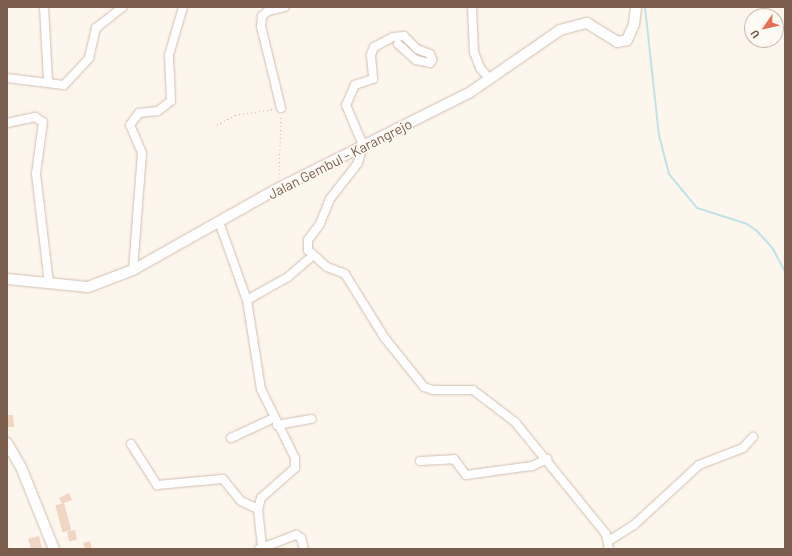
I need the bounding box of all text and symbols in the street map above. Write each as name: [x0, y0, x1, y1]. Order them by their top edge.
north arrow: [744, 8, 784, 48]
text: U: [747, 28, 762, 41]
street label: Jalan Gembul - Karangrejo: [265, 115, 415, 203]

